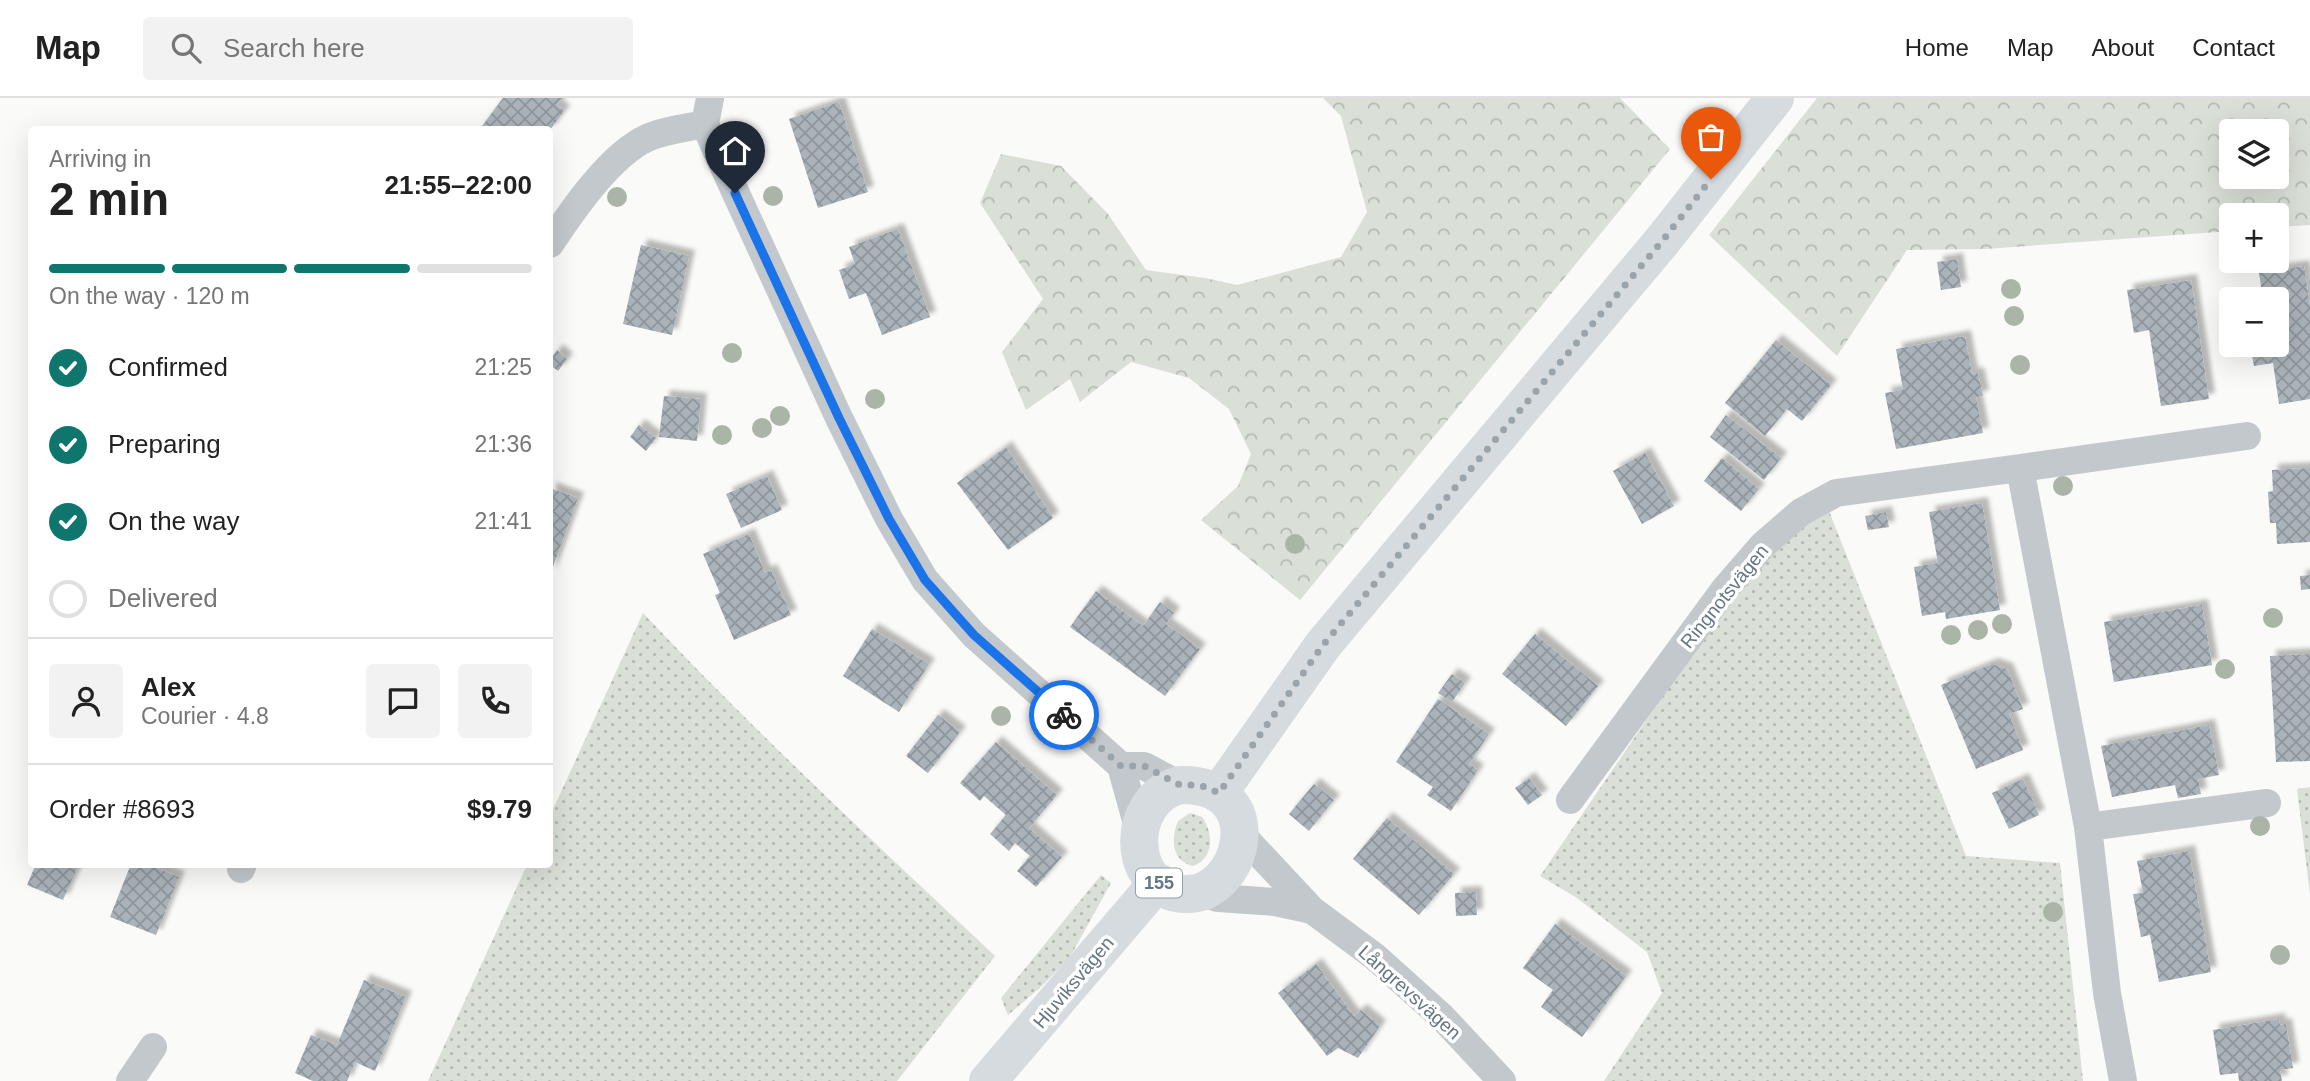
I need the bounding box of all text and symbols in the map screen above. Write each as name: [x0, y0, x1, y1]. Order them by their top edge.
search box: [143, 17, 633, 80]
text: Map: [35, 29, 101, 66]
icon: search: [167, 29, 205, 67]
text: Search here: [223, 33, 365, 63]
text: Home: [1905, 34, 1969, 61]
text: Map: [2007, 34, 2054, 61]
text: About: [2092, 34, 2154, 61]
text: Contact: [2192, 34, 2275, 61]
pin: [1681, 107, 1741, 179]
icon: bag: [1692, 118, 1730, 156]
map controls: [2219, 119, 2289, 357]
button: layers: [2219, 119, 2289, 189]
pin: [705, 121, 765, 193]
icon: home: [716, 132, 754, 170]
text: Arriving in: [49, 146, 151, 172]
text: 21:55–22:00: [385, 170, 532, 200]
text: 2 min: [49, 173, 169, 225]
button: +: [2219, 203, 2289, 273]
text: On the way · 120 m: [49, 283, 250, 309]
button: −: [2219, 287, 2289, 357]
icon: check: [49, 349, 87, 387]
text: Confirmed: [108, 352, 228, 382]
text: 21:25: [474, 354, 532, 380]
icon: check: [49, 426, 87, 464]
text: Preparing: [108, 429, 221, 459]
text: 21:36: [474, 431, 532, 457]
icon: check: [49, 503, 87, 541]
text: On the way: [108, 506, 240, 536]
text: 21:41: [474, 508, 532, 534]
street label: Ringnotsvägen: [1676, 540, 1772, 652]
text: Delivered: [108, 583, 218, 613]
button: person: [49, 664, 123, 738]
button: chat: [366, 664, 440, 738]
button: phone: [458, 664, 532, 738]
text: Alex: [141, 672, 196, 702]
courier: [1029, 680, 1099, 750]
icon: bike: [1045, 696, 1083, 734]
text: Courier · 4.8: [141, 703, 269, 729]
text: Order #8693: [49, 794, 195, 824]
text: $9.79: [467, 794, 532, 824]
road number: 155: [1136, 868, 1182, 898]
street label: Hjuviksvägen: [1029, 932, 1118, 1032]
street label: Långrevsvägen: [1354, 941, 1465, 1044]

